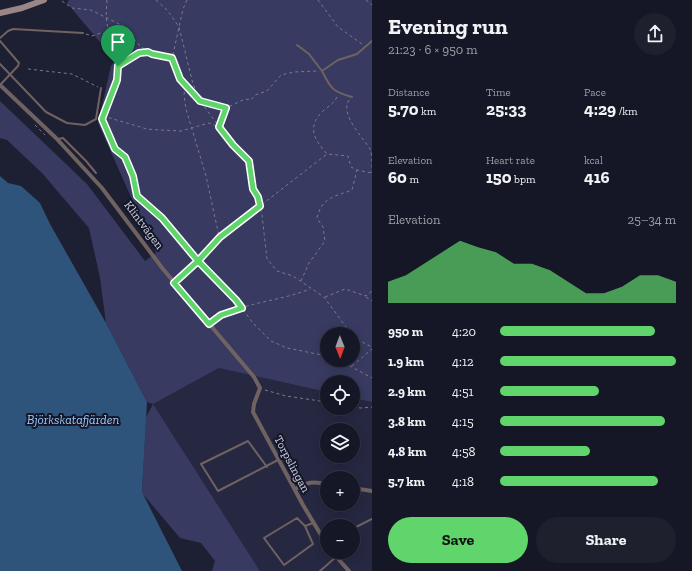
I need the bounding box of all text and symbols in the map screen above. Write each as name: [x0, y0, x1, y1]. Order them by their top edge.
text: Evening run: [388, 13, 508, 40]
button: share: [634, 13, 676, 55]
pin: [101, 25, 135, 66]
icon: arrive: [107, 31, 129, 53]
text: 21:23 · 6 × 950 m: [388, 42, 477, 57]
text: Distance: [388, 86, 430, 99]
text: Time: [486, 86, 511, 99]
text: Pace: [584, 86, 606, 99]
text: 5.70: [388, 99, 419, 119]
text: 25:33: [486, 99, 526, 119]
text: 4:29: [584, 99, 616, 119]
text: km: [419, 105, 436, 118]
text: /km: [616, 105, 638, 118]
text: Elevation: [388, 154, 432, 167]
text: Heart rate: [486, 154, 535, 167]
text: kcal: [584, 154, 603, 167]
text: 60: [388, 167, 407, 187]
text: 150: [486, 167, 512, 187]
text: 416: [584, 167, 610, 187]
text: m: [407, 173, 419, 186]
text: bpm: [512, 173, 535, 186]
street label: Klintvägen: [121, 198, 167, 252]
text: Elevation: [388, 212, 440, 227]
text: 25–34 m: [627, 212, 676, 227]
text: 950 m: [388, 324, 423, 339]
text: 4:20: [452, 324, 476, 339]
north arrow: [320, 327, 360, 367]
map controls: [320, 327, 360, 559]
text: 1.9 km: [388, 354, 424, 369]
text: 4:12: [452, 354, 474, 369]
button: locate: [320, 375, 360, 415]
text: 2.9 km: [388, 384, 426, 399]
text: 4:51: [452, 384, 474, 399]
water label: Björkskatafjärden: [27, 412, 119, 427]
text: 3.8 km: [388, 414, 426, 429]
text: 4:15: [452, 414, 474, 429]
button: layers: [320, 423, 360, 463]
street label: Torpslingan: [271, 433, 313, 495]
text: 4.8 km: [388, 444, 426, 459]
text: 4:58: [452, 444, 476, 459]
button: +: [320, 471, 360, 511]
text: 5.7 km: [388, 474, 425, 489]
text: 4:18: [452, 474, 474, 489]
button: Save: [388, 517, 528, 563]
button: Share: [536, 517, 676, 563]
button: −: [320, 519, 360, 559]

